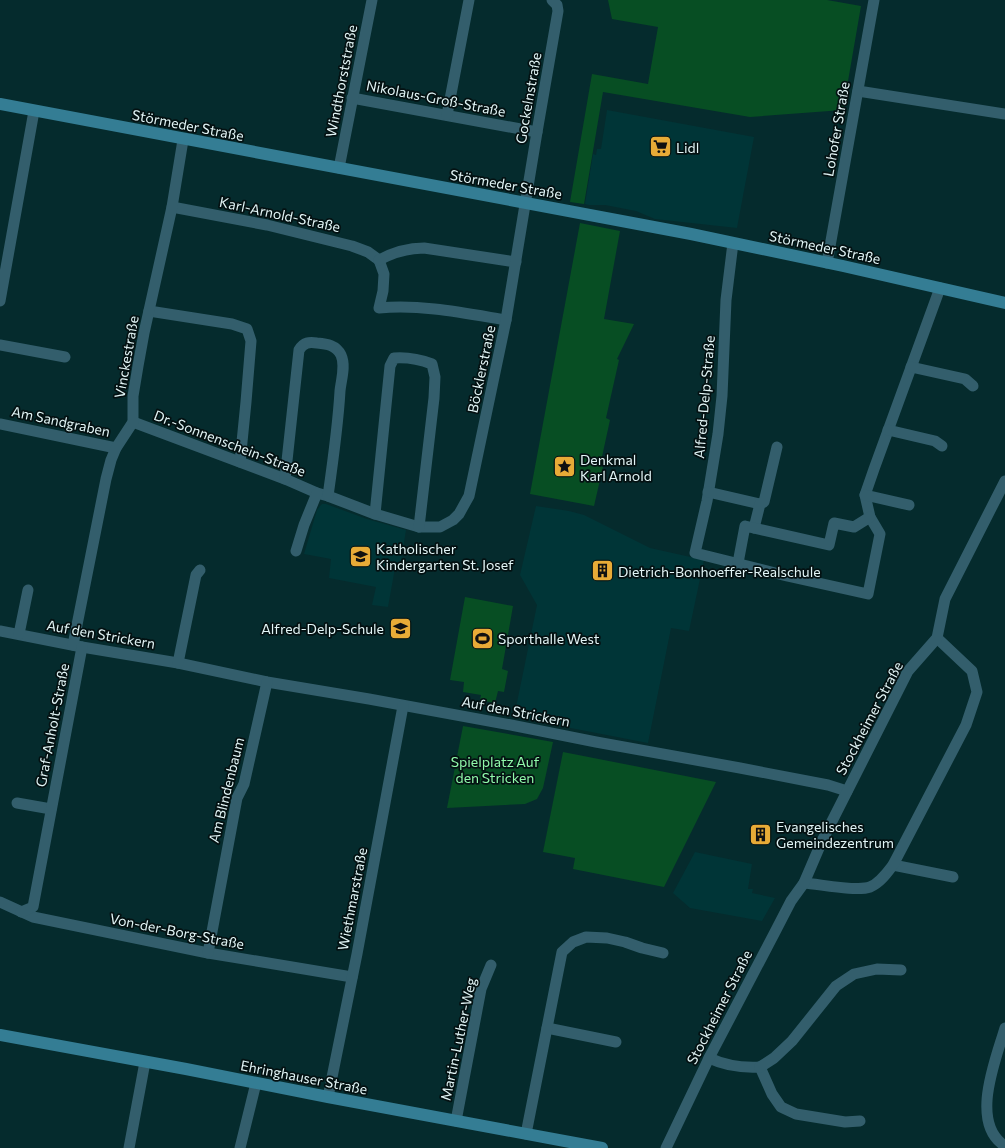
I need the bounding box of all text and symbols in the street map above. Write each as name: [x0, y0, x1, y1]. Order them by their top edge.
street label: Windthorststraße: [322, 23, 360, 139]
street label: Gockelnstraße: [512, 51, 544, 145]
street label: Nikolaus-Groß-Straße: [365, 76, 507, 120]
street label: Lohofer Straße: [819, 80, 853, 178]
street label: Störmeder Straße: [131, 106, 245, 144]
supermarket icon: Lidl: [648, 134, 674, 160]
place label: Lidl: [676, 139, 699, 156]
street label: Störmeder Straße: [449, 166, 563, 202]
street label: Karl-Arnold-Straße: [218, 193, 342, 235]
street label: Störmeder Straße: [768, 227, 882, 267]
street label: Vinckestraße: [110, 314, 142, 400]
street label: Böcklerstraße: [463, 324, 499, 414]
street label: Alfred-Delp-Straße: [690, 335, 718, 459]
street label: Am Sandgraben: [10, 402, 112, 440]
street label: Dr.-Sonnenschein-Straße: [152, 406, 308, 480]
place label: Denkmal Karl Arnold: [580, 451, 652, 484]
place icon: Denkmal Karl Arnold: [552, 454, 578, 480]
place label: Katholischer Kindergarten St. Josef: [376, 540, 514, 573]
school or university icon: Katholischer Kindergarten St. Josef: [347, 543, 373, 569]
building icon: Dietrich-Bonhoeffer-Realschule: [590, 558, 616, 584]
place label: Dietrich-Bonhoeffer-Realschule: [618, 563, 821, 580]
school or university icon: Alfred-Delp-Schule: [387, 615, 413, 641]
street label: Auf den Strickern: [45, 616, 157, 652]
place label: Alfred-Delp-Schule: [261, 620, 384, 637]
sports icon: Sporthalle West: [470, 625, 496, 651]
place label: Sporthalle West: [498, 630, 600, 647]
street label: Stockheimer Straße: [832, 658, 906, 778]
street label: Graf-Anholt-Straße: [32, 662, 72, 788]
street label: Auf den Strickern: [460, 692, 572, 730]
street label: Am Blindenbaum: [205, 736, 247, 844]
park label: Spielplatz Auf den Stricken: [451, 753, 540, 786]
place label: Evangelisches Gemeindezentrum: [776, 818, 894, 851]
building icon: Evangelisches Gemeindezentrum: [748, 821, 774, 847]
street label: Wiethmarstraße: [334, 846, 370, 952]
street label: Von-der-Borg-Straße: [108, 910, 246, 952]
street label: Stockheimer Straße: [683, 947, 755, 1067]
street label: Martin-Luther-Weg: [437, 975, 479, 1102]
street label: Ehringhauser Straße: [239, 1056, 369, 1098]

